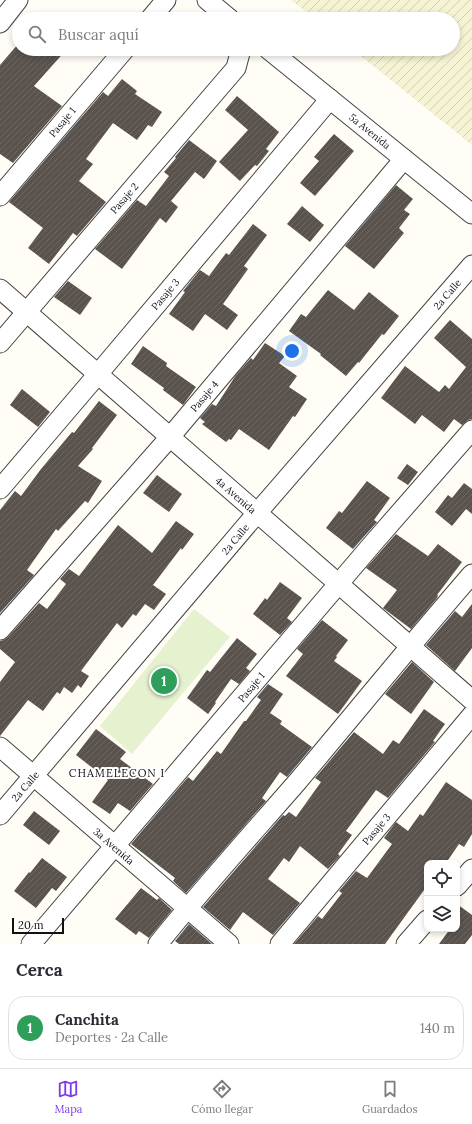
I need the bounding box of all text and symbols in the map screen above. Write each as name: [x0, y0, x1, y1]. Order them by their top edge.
search box: [12, 12, 460, 56]
icon: search: [26, 23, 48, 45]
text: Buscar aquí: [58, 25, 139, 44]
street label: Pasaje 1: [46, 104, 79, 140]
street label: 5a Avenida: [346, 111, 393, 152]
street label: Pasaje 2: [107, 180, 141, 217]
street label: Pasaje 3: [148, 276, 183, 313]
street label: 2a Calle: [431, 276, 465, 312]
your location: [282, 341, 302, 361]
street label: Pasaje 4: [188, 378, 222, 415]
street label: 4a Avenida: [213, 474, 259, 517]
street label: 2a Calle: [219, 521, 252, 557]
pin: 1: [151, 666, 177, 696]
street label: Pasaje 1: [235, 669, 268, 705]
district label: CHAMELECON I: [69, 766, 165, 780]
street label: 2a Calle: [9, 768, 43, 804]
street label: Pasaje 3: [359, 811, 394, 848]
street label: 3a Avenida: [91, 825, 137, 868]
map controls: [424, 860, 460, 932]
button: locate: [424, 860, 460, 896]
button: layers: [424, 896, 460, 932]
scale bar: [12, 916, 64, 935]
text: 20 m: [18, 918, 43, 932]
text: Cerca: [16, 959, 63, 981]
text: Canchita: [55, 1010, 119, 1029]
text: 1: [27, 1020, 33, 1037]
text: 140 m: [420, 1020, 455, 1037]
text: Deportes · 2a Calle: [55, 1029, 168, 1046]
tab: Mapa: [54, 1078, 82, 1116]
tab: Cómo llegar: [191, 1078, 253, 1116]
tab: Guardados: [362, 1078, 418, 1116]

